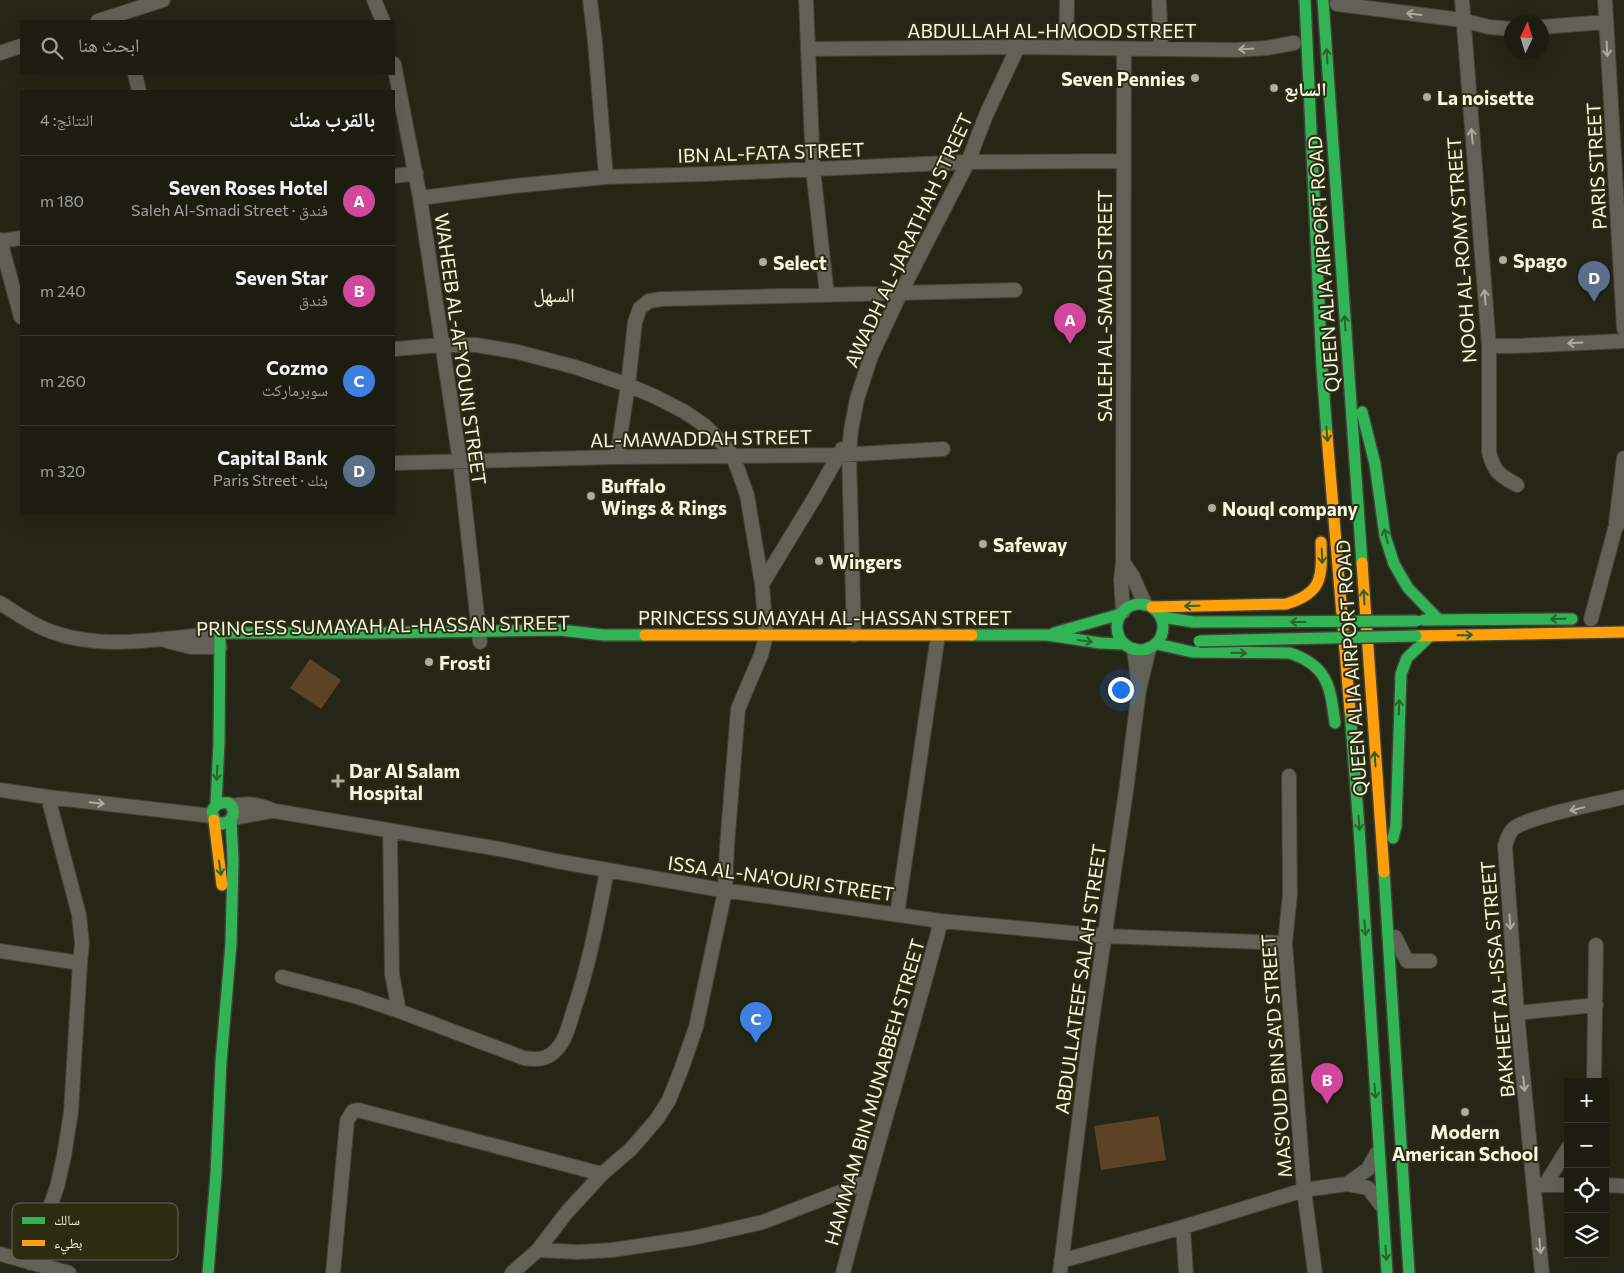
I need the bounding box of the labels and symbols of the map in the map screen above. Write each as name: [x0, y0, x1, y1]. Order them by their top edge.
one-way arrow: [1406, 9, 1422, 19]
north arrow: [1504, 15, 1549, 60]
street label: ABDULLAH AL-HMOOD STREET: [907, 19, 1197, 42]
one-way arrow: [1603, 40, 1612, 56]
one-way arrow: [1238, 45, 1254, 54]
one-way arrow: [1322, 48, 1331, 64]
place label: Seven Pennies: [1061, 67, 1185, 90]
marker: Seven Pennies: [1189, 72, 1201, 84]
place label: السابع: [1284, 77, 1327, 102]
marker: السابع: [1268, 82, 1280, 94]
place label: La noisette: [1437, 86, 1534, 109]
marker: La noisette: [1421, 91, 1433, 103]
street label: PARIS STREET: [1581, 102, 1611, 230]
street label: AWADH AL-JARATHAH STREET: [839, 109, 977, 371]
one-way arrow: [1467, 128, 1476, 144]
street label: QUEEN ALIA AIRPORT ROAD: [1303, 135, 1343, 393]
street label: NOOH AL-ROMY STREET: [1442, 136, 1480, 364]
street label: IBN AL-FATA STREET: [677, 137, 865, 167]
street label: SALEH AL-SMADI STREET: [1093, 190, 1116, 422]
street label: WAHEEB AL-AFYOUNI STREET: [431, 212, 491, 486]
place label: Spago: [1513, 249, 1567, 272]
place label: Select: [773, 251, 827, 274]
marker: Spago: [1497, 254, 1509, 266]
marker: Select: [757, 256, 769, 268]
pin: D: [1578, 261, 1610, 302]
district label: السهل: [533, 282, 575, 307]
one-way arrow: [1480, 290, 1490, 306]
pin: A: [1054, 303, 1086, 344]
one-way arrow: [1340, 315, 1349, 331]
one-way arrow: [1568, 339, 1584, 348]
street label: AL-MAWADDAH STREET: [590, 425, 812, 451]
one-way arrow: [1323, 426, 1332, 442]
place label: Buffalo Wings & Rings: [601, 474, 727, 519]
marker: Buffalo Wings & Rings: [585, 490, 597, 502]
place label: Nouql company: [1222, 497, 1359, 520]
marker: Nouql company: [1206, 502, 1218, 514]
one-way arrow: [1381, 528, 1390, 544]
place label: Safeway: [993, 533, 1068, 556]
marker: Safeway: [977, 538, 989, 550]
street label: QUEEN ALIA AIRPORT ROAD: [1331, 539, 1371, 797]
one-way arrow: [1317, 548, 1326, 564]
place label: Wingers: [829, 550, 902, 573]
marker: Wingers: [813, 555, 825, 567]
one-way arrow: [1359, 589, 1368, 605]
one-way arrow: [1184, 602, 1200, 611]
street label: PRINCESS SUMAYAH AL-HASSAN STREET: [638, 606, 1012, 629]
street label: PRINCESS SUMAYAH AL-HASSAN STREET: [196, 610, 570, 640]
one-way arrow: [1550, 614, 1566, 624]
one-way arrow: [1291, 617, 1307, 626]
one-way arrow: [1456, 630, 1472, 640]
one-way arrow: [1077, 636, 1093, 646]
one-way arrow: [1231, 648, 1247, 658]
place label: Frosti: [439, 651, 491, 674]
marker: Frosti: [423, 656, 435, 668]
your location: [1108, 677, 1134, 703]
one-way arrow: [1394, 700, 1403, 716]
one-way arrow: [1371, 751, 1380, 767]
place label: Dar Al Salam Hospital: [349, 759, 460, 804]
one-way arrow: [213, 764, 222, 780]
marker: Dar Al Salam Hospital: [331, 774, 345, 788]
one-way arrow: [89, 798, 105, 808]
one-way arrow: [1569, 804, 1585, 814]
one-way arrow: [1354, 814, 1363, 830]
street label: ABDULLATEEF SALAH STREET: [1050, 843, 1110, 1115]
street label: ISSA AL-NA'OURI STREET: [666, 851, 896, 905]
one-way arrow: [215, 860, 225, 876]
street label: BAKHEET AL-ISSA STREET: [1475, 860, 1519, 1098]
one-way arrow: [1505, 914, 1515, 930]
one-way arrow: [1361, 920, 1370, 936]
street label: MAS'OUD BIN SA'D STREET: [1256, 933, 1296, 1179]
street label: HAMMAM BIN MUNABBEH STREET: [819, 936, 929, 1248]
pin: C: [740, 1002, 772, 1043]
pin: B: [1311, 1063, 1343, 1104]
one-way arrow: [1519, 1076, 1529, 1092]
one-way arrow: [1371, 1082, 1380, 1098]
marker: Modern American School: [1459, 1106, 1471, 1118]
place label: Modern American School: [1392, 1120, 1538, 1165]
legend: [12, 1203, 178, 1260]
text: سالك: [54, 1211, 80, 1228]
text: بطيء: [54, 1234, 83, 1255]
one-way arrow: [1535, 1237, 1545, 1253]
one-way arrow: [1381, 1244, 1391, 1260]

